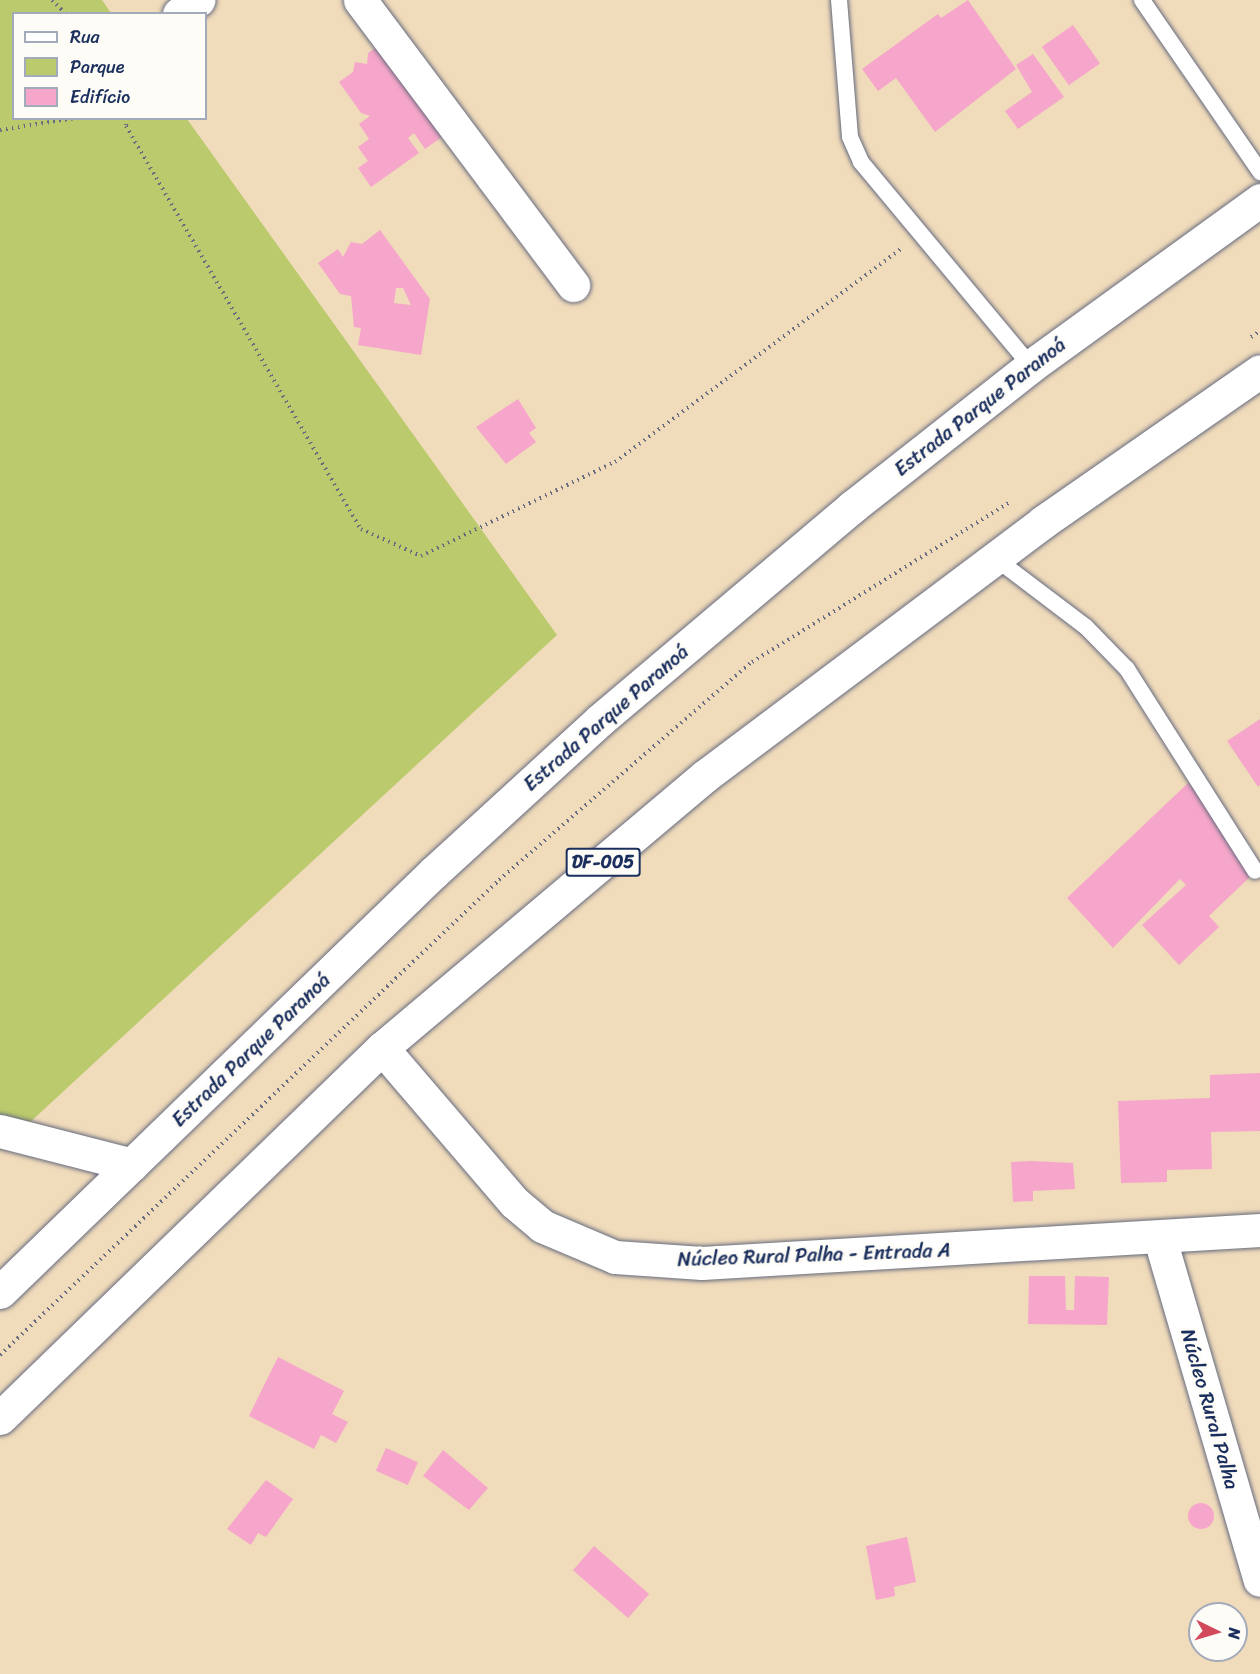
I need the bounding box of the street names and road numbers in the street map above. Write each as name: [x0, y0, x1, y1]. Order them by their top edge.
street label: Estrada Parque Paranoá: [890, 333, 1070, 481]
street label: Estrada Parque Paranoá: [519, 640, 693, 796]
road number: DF-005: [566, 847, 640, 877]
street label: Estrada Parque Paranoá: [167, 968, 335, 1132]
street label: Núcleo Rural Palha - Entrada A: [677, 1238, 951, 1272]
street label: Núcleo Rural Palha: [1176, 1326, 1244, 1492]

